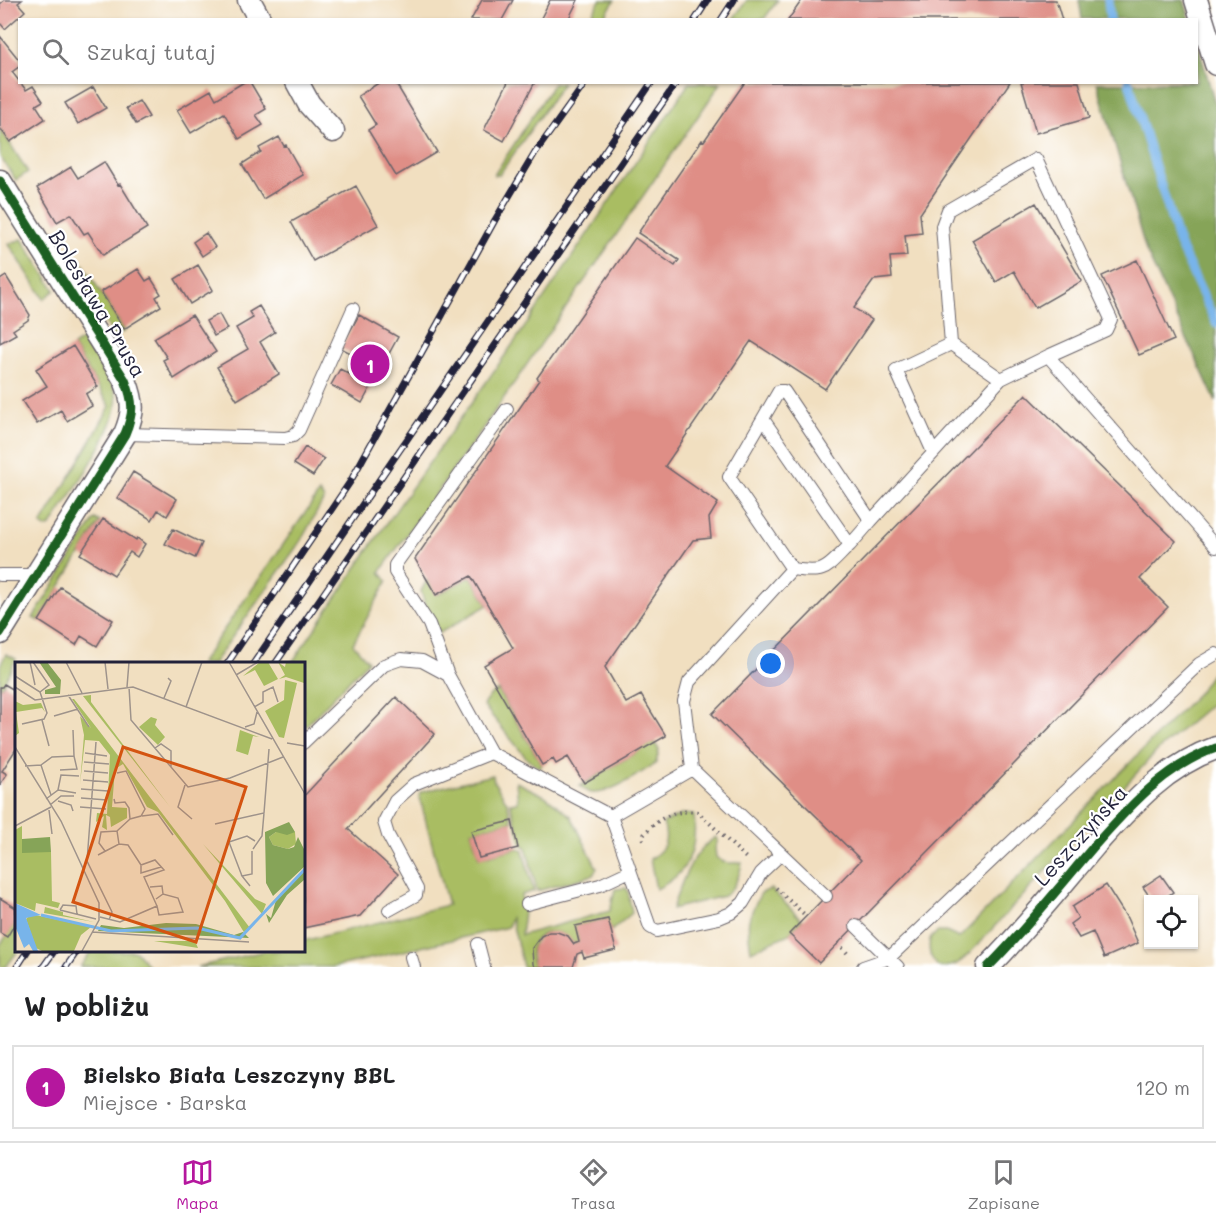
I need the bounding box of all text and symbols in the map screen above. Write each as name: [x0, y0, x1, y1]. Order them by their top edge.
search box: [18, 18, 1198, 84]
icon: search: [39, 35, 72, 68]
text: Szukaj tutaj: [87, 37, 216, 66]
street label: Bolesława Prusa: [43, 224, 153, 382]
pin: 1: [350, 342, 389, 386]
your location: [756, 649, 785, 678]
inset map: [15, 662, 304, 952]
street label: Leszczyńska: [1027, 779, 1132, 891]
map controls: [1144, 895, 1198, 949]
button: locate: [1144, 895, 1198, 949]
text: W pobliżu: [24, 989, 150, 1023]
text: Bielsko Biała Leszczyny BBL: [83, 1060, 395, 1089]
text: 1: [41, 1074, 50, 1100]
text: 120 m: [1135, 1074, 1190, 1100]
text: Miejsce · Barska: [83, 1089, 247, 1115]
tab: Mapa: [176, 1156, 219, 1213]
tab: Trasa: [571, 1156, 616, 1213]
tab: Zapisane: [968, 1156, 1040, 1213]

